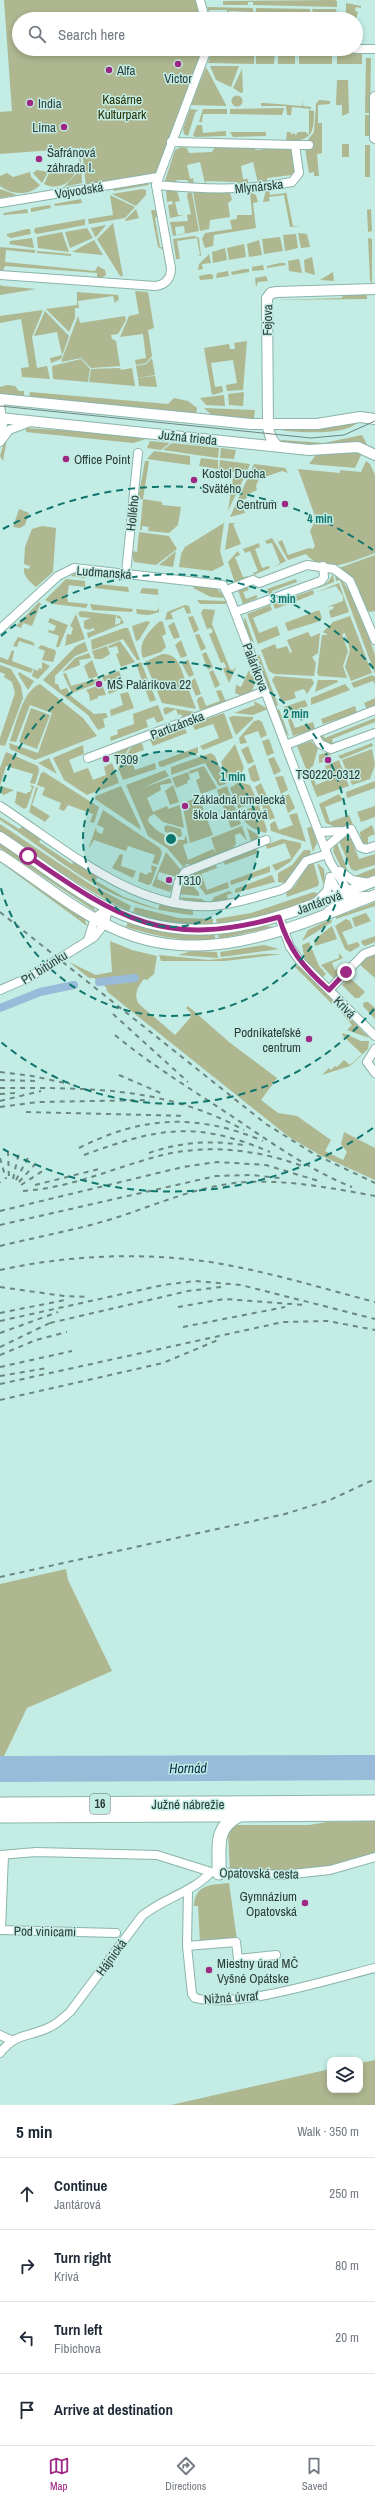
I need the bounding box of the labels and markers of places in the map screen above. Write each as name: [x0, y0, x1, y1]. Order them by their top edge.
marker: Victor: [173, 59, 183, 69]
place label: Alfa: [116, 62, 135, 79]
marker: Alfa: [104, 65, 114, 75]
place label: Victor: [164, 70, 192, 87]
place label: India: [38, 95, 62, 112]
marker: India: [25, 98, 35, 108]
place label: Lima: [32, 119, 56, 136]
marker: Lima: [59, 122, 69, 132]
place label: Šafránová záhrada I.: [47, 144, 96, 176]
marker: Šafránová záhrada I.: [34, 154, 44, 164]
place label: Office Point: [74, 451, 130, 468]
marker: Office Point: [61, 454, 71, 464]
place label: Kostol Ducha Svätého: [202, 465, 265, 497]
marker: Kostol Ducha Svätého: [189, 475, 199, 485]
place label: Centrum: [236, 496, 277, 513]
marker: Centrum: [280, 499, 290, 509]
place label: MŠ Palárikova 22: [107, 676, 191, 693]
marker: MŠ Palárikova 22: [94, 679, 104, 689]
place label: T309: [114, 751, 138, 768]
marker: T309: [101, 754, 111, 764]
marker: TS0220-0312: [323, 755, 333, 765]
place label: TS0220-0312: [296, 766, 360, 783]
place label: Základná umelecká škola Jantárová: [193, 791, 286, 823]
marker: Základná umelecká škola Jantárová: [180, 801, 190, 811]
centre of rings: [164, 832, 178, 846]
place label: T310: [177, 872, 201, 889]
marker: T310: [164, 875, 174, 885]
place label: Podnikateľské centrum: [234, 1024, 301, 1056]
marker: Podnikateľské centrum: [304, 1034, 314, 1044]
place label: Gymnázium Opatovská: [240, 1888, 297, 1920]
marker: Gymnázium Opatovská: [300, 1898, 310, 1908]
place label: Miestny úrad MČ Vyšné Opátske: [217, 1955, 298, 1987]
marker: Miestny úrad MČ Vyšné Opátske: [204, 1965, 214, 1975]

